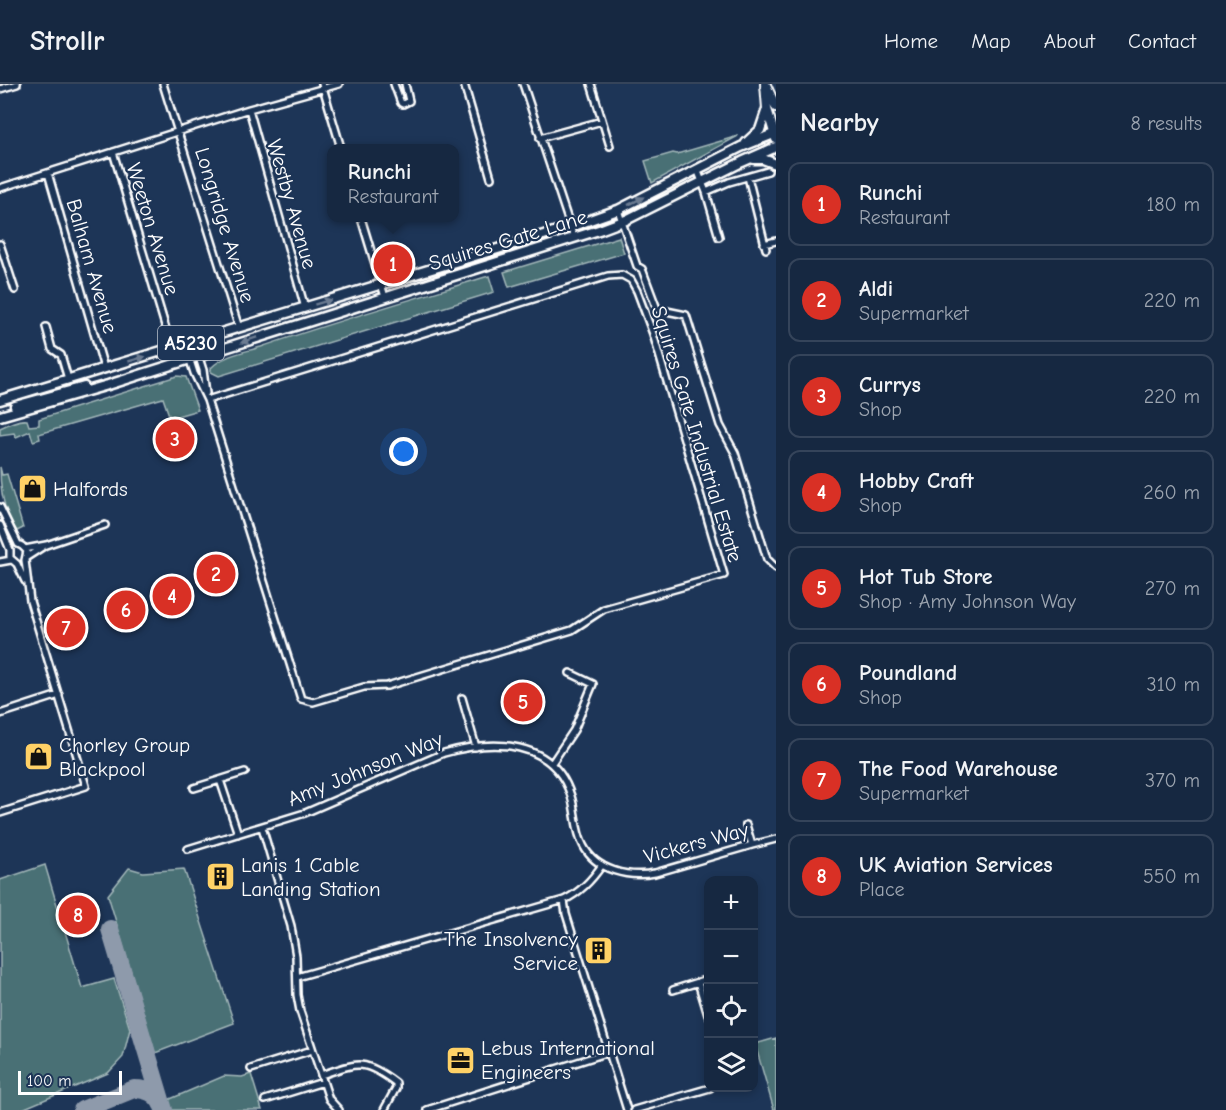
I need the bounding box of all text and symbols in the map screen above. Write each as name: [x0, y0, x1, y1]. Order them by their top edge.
text: Strollr: [30, 25, 104, 57]
text: Home: [884, 29, 938, 53]
text: Map: [971, 29, 1011, 53]
text: About: [1044, 29, 1095, 53]
text: Contact: [1128, 29, 1196, 53]
text: Nearby: [800, 108, 879, 138]
text: 8 results: [1130, 112, 1202, 135]
street label: Westby Avenue: [262, 137, 322, 271]
popup: [327, 144, 459, 222]
street label: Longridge Avenue: [190, 145, 260, 305]
text: Runchi: [348, 159, 411, 185]
street label: Weeton Avenue: [122, 160, 184, 298]
text: Runchi: [859, 180, 922, 206]
text: Restaurant: [348, 185, 438, 208]
text: 1: [818, 193, 825, 216]
text: 180 m: [1146, 193, 1200, 216]
street label: Balham Avenue: [61, 196, 123, 336]
one-way arrow: [627, 196, 644, 206]
street label: Squires Gate Lane: [426, 205, 590, 275]
text: Restaurant: [859, 206, 949, 229]
pin: 1: [374, 242, 412, 286]
text: Aldi: [859, 276, 893, 302]
text: 2: [817, 289, 826, 312]
text: 220 m: [1144, 289, 1200, 312]
one-way arrow: [314, 297, 332, 306]
text: Supermarket: [859, 302, 969, 325]
street label: Squires Gate Industrial Estate: [647, 303, 747, 565]
road number: A5230: [158, 326, 224, 360]
one-way arrow: [240, 336, 258, 346]
one-way arrow: [128, 354, 146, 363]
text: Currys: [859, 372, 921, 398]
text: 3: [817, 385, 826, 408]
text: 220 m: [1144, 385, 1200, 408]
text: Shop: [859, 398, 902, 421]
pin: 3: [156, 416, 195, 462]
your location: [389, 437, 418, 466]
text: Hobby Craft: [859, 468, 974, 494]
shop icon: Halfords: [16, 473, 48, 505]
place label: Halfords: [53, 477, 128, 501]
text: 4: [817, 481, 826, 504]
text: 260 m: [1143, 481, 1200, 504]
text: Shop: [859, 494, 902, 517]
pin: 2: [196, 552, 236, 596]
text: Hot Tub Store: [859, 564, 992, 590]
pin: 4: [152, 574, 192, 618]
text: 5: [816, 577, 827, 600]
text: 270 m: [1145, 577, 1200, 600]
pin: 6: [106, 588, 146, 632]
text: Shop · Amy Johnson Way: [859, 590, 1076, 613]
pin: 7: [46, 606, 86, 650]
text: Poundland: [859, 660, 957, 686]
text: 6: [816, 673, 827, 696]
text: 310 m: [1147, 673, 1200, 696]
pin: 5: [504, 680, 542, 724]
text: Shop: [859, 686, 902, 709]
street label: Amy Johnson Way: [284, 727, 447, 811]
place label: Chorley Group Blackpool: [59, 733, 190, 781]
shop icon: Chorley Group Blackpool: [22, 741, 54, 773]
text: The Food Warehouse: [859, 756, 1058, 782]
text: 7: [817, 769, 826, 792]
text: 370 m: [1145, 769, 1200, 792]
text: Supermarket: [859, 782, 969, 805]
street label: Vickers Way: [641, 817, 752, 869]
text: UK Aviation Services: [859, 852, 1053, 878]
place label: Lanis 1 Cable Landing Station: [241, 853, 381, 901]
building icon: Lanis 1 Cable Landing Station: [204, 861, 236, 893]
text: 8: [816, 865, 827, 888]
text: 550 m: [1143, 865, 1200, 888]
map controls: [704, 876, 758, 1092]
button: +: [704, 876, 758, 930]
text: Place: [859, 878, 905, 901]
pin: 8: [58, 892, 98, 938]
place label: The Insolvency Service: [444, 927, 579, 975]
button: −: [704, 930, 758, 984]
building icon: The Insolvency Service: [583, 935, 615, 967]
button: locate: [704, 984, 758, 1038]
place label: Lebus International Engineers: [481, 1036, 655, 1084]
button: layers: [704, 1038, 758, 1092]
office icon: Lebus International Engineers: [444, 1044, 476, 1076]
scale bar: [18, 1068, 122, 1096]
text: 100 m: [27, 1072, 71, 1090]

